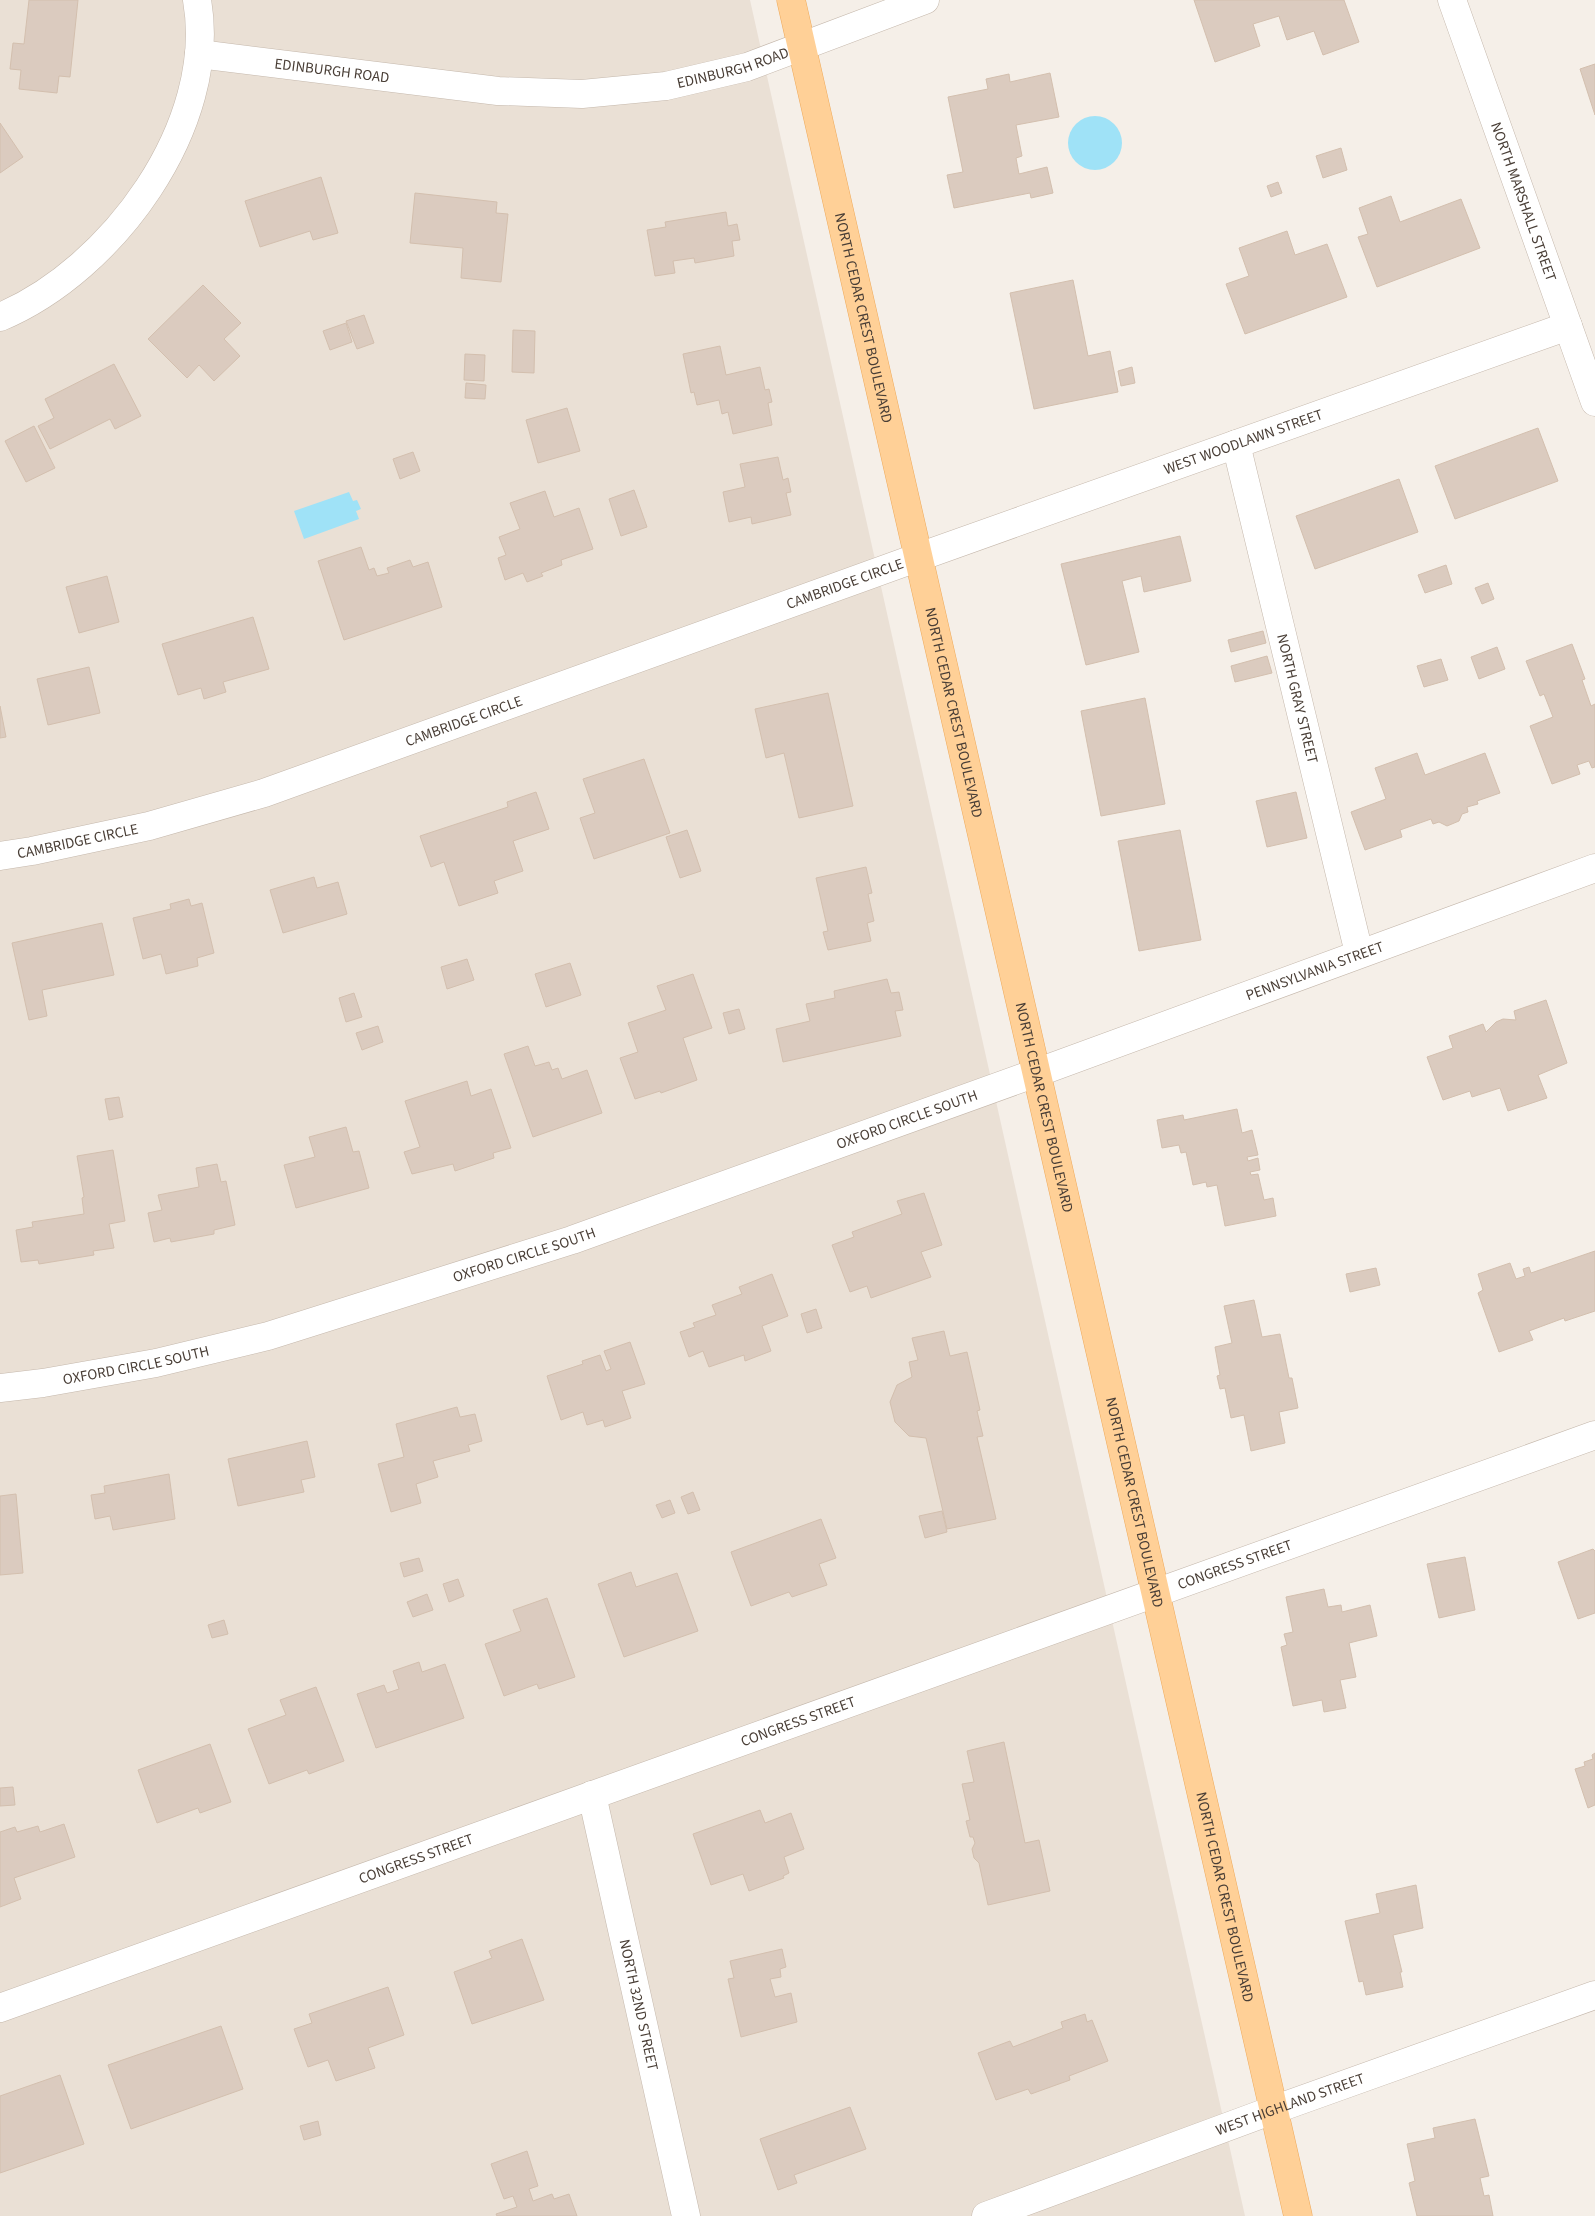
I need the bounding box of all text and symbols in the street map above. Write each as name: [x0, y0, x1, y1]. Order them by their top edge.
street label: EDINBURGH ROAD: [675, 42, 792, 94]
street label: EDINBURGH ROAD: [273, 53, 391, 88]
street label: NORTH MARSHALL STREET: [1486, 119, 1562, 284]
street label: NORTH CEDAR CREST BOULEVARD: [829, 211, 898, 425]
street label: WEST WOODLAWN STREET: [1161, 404, 1326, 480]
street label: CAMBRIDGE CIRCLE: [783, 553, 906, 615]
street label: NORTH CEDAR CREST BOULEVARD: [920, 605, 988, 820]
street label: NORTH GRAY STREET: [1272, 632, 1323, 766]
street label: CAMBRIDGE CIRCLE: [402, 690, 525, 752]
street label: CAMBRIDGE CIRCLE: [16, 818, 140, 864]
street label: PENNSYLVANIA STREET: [1243, 936, 1387, 1006]
street label: NORTH CEDAR CREST BOULEVARD: [1010, 1000, 1079, 1215]
street label: OXFORD CIRCLE SOUTH: [833, 1084, 980, 1155]
street label: OXFORD CIRCLE SOUTH: [450, 1222, 598, 1287]
street label: OXFORD CIRCLE SOUTH: [61, 1340, 211, 1390]
street label: NORTH CEDAR CREST BOULEVARD: [1100, 1395, 1169, 1609]
street label: CONGRESS STREET: [1174, 1534, 1295, 1595]
street label: CONGRESS STREET: [738, 1691, 858, 1752]
street label: NORTH CEDAR CREST BOULEVARD: [1191, 1790, 1259, 2004]
street label: CONGRESS STREET: [356, 1828, 476, 1889]
street label: NORTH 32ND STREET: [614, 1937, 664, 2072]
street label: WEST HIGHLAND STREET: [1213, 2068, 1367, 2141]

